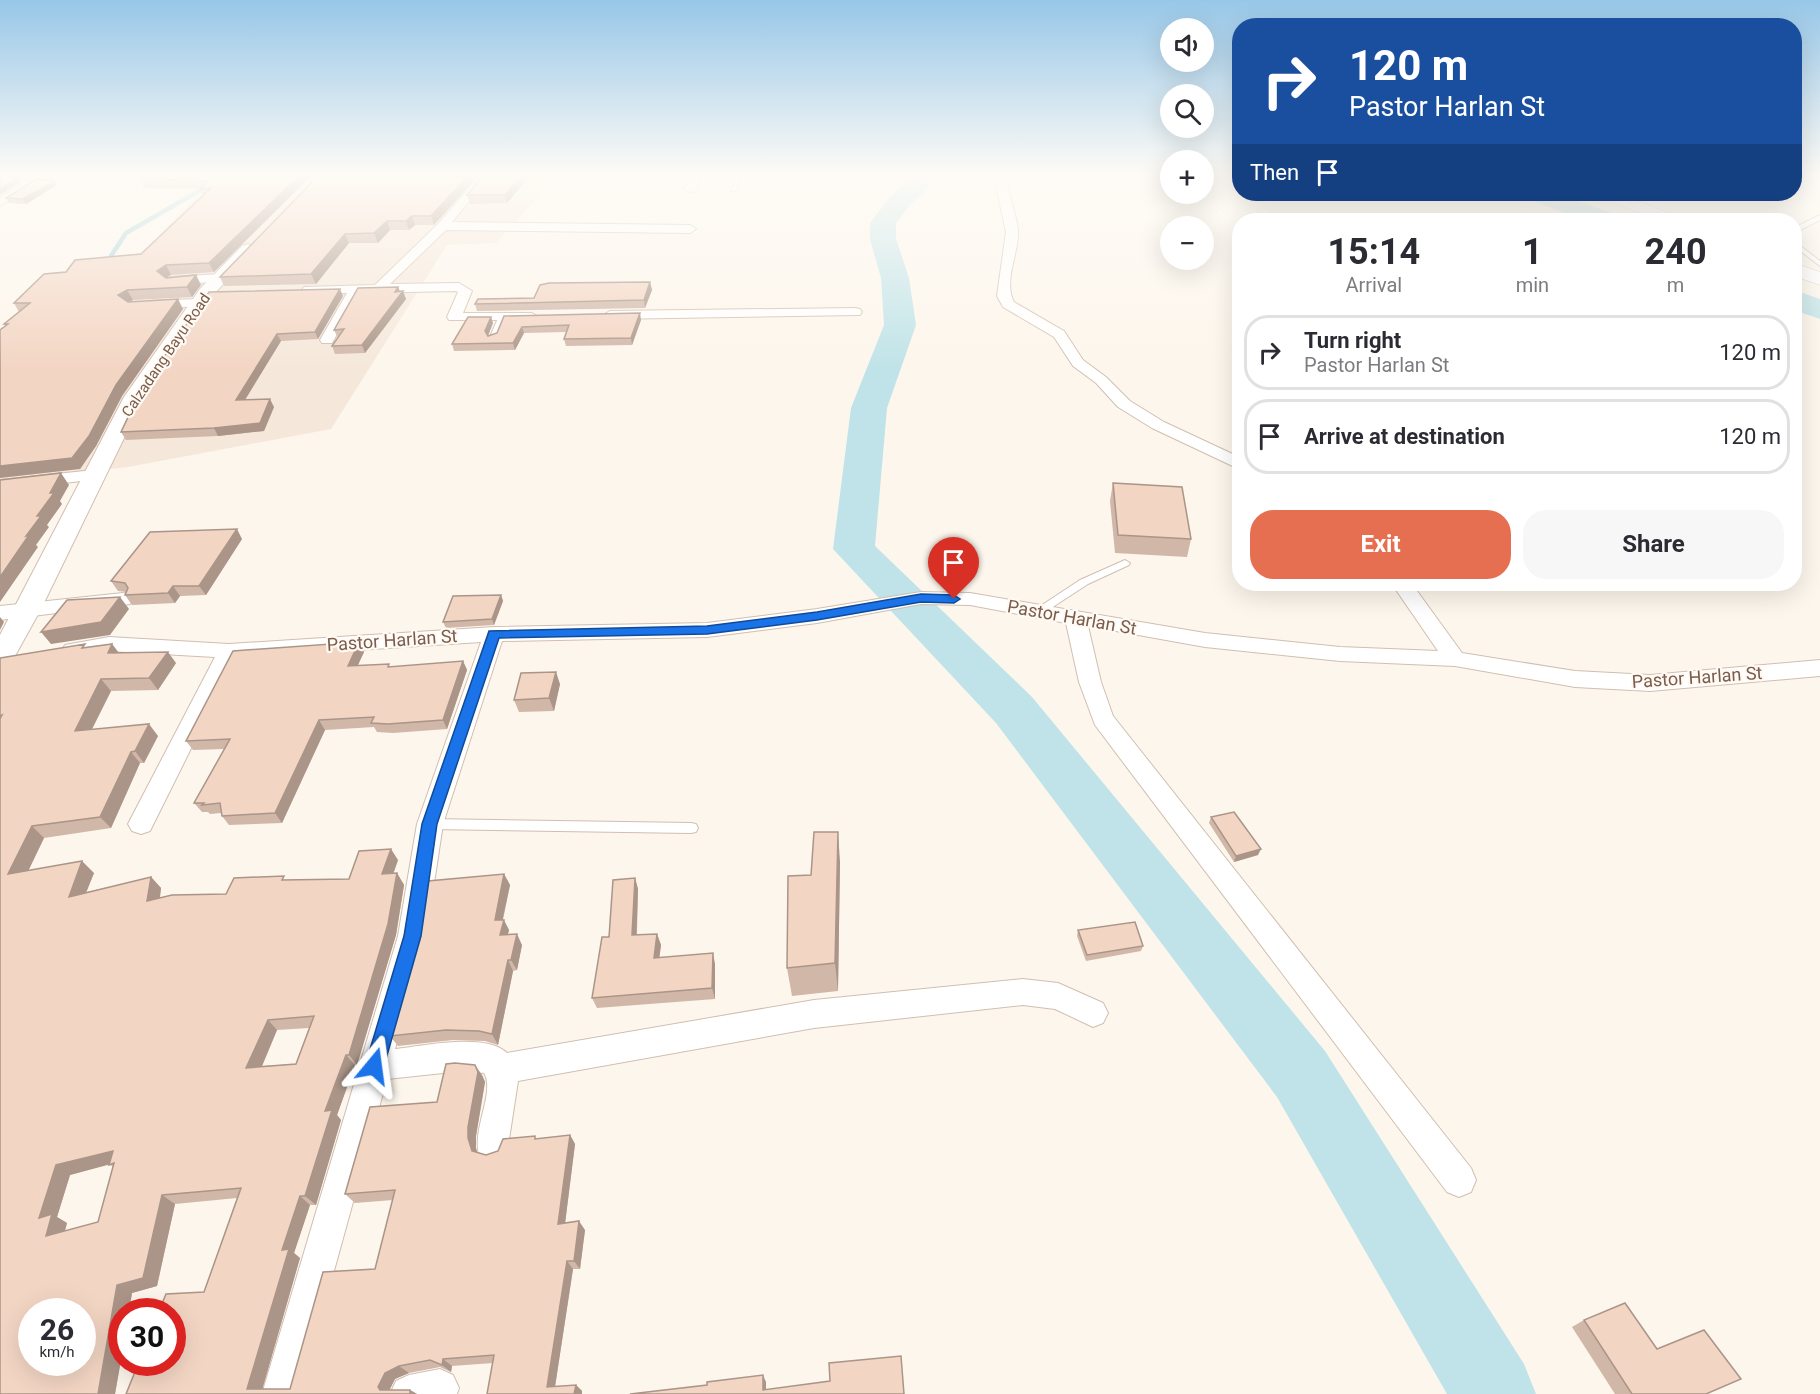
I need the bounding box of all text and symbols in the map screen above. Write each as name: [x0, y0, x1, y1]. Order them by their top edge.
map controls: [1160, 18, 1214, 270]
button: sound: [1160, 18, 1214, 72]
text: 120 m: [1349, 41, 1468, 90]
icon: right: [1250, 42, 1328, 120]
button: search: [1160, 84, 1214, 138]
text: Pastor Harlan St: [1349, 91, 1545, 123]
button: +: [1160, 150, 1214, 204]
icon: arrive: [1311, 156, 1344, 189]
text: Then: [1250, 160, 1299, 185]
button: −: [1160, 216, 1214, 270]
text: 15:14: [1327, 231, 1420, 273]
text: 1: [1522, 231, 1543, 273]
text: 240: [1645, 231, 1707, 273]
text: Arrival: [1345, 273, 1402, 297]
text: min: [1516, 273, 1549, 297]
text: m: [1667, 273, 1684, 297]
street label: Calzadang Bayu Road: [118, 290, 214, 420]
text: Turn right: [1304, 328, 1401, 353]
icon: right: [1253, 336, 1286, 369]
text: 120 m: [1719, 340, 1781, 365]
text: Pastor Harlan St: [1304, 353, 1449, 377]
icon: arrive: [1253, 420, 1286, 453]
text: Arrive at destination: [1304, 424, 1505, 449]
text: 120 m: [1719, 424, 1781, 449]
button: Exit: [1250, 510, 1511, 579]
button: Share: [1523, 510, 1784, 579]
pin: [928, 537, 979, 599]
icon: arrive: [937, 546, 970, 579]
street label: Pastor Harlan St: [1006, 595, 1138, 639]
street label: Pastor Harlan St: [326, 625, 458, 655]
street label: Pastor Harlan St: [1631, 662, 1763, 692]
position arrow: [342, 1034, 406, 1098]
speed limit sign: 30: [108, 1298, 186, 1376]
text: 26: [40, 1312, 74, 1347]
text: km/h: [39, 1343, 75, 1361]

